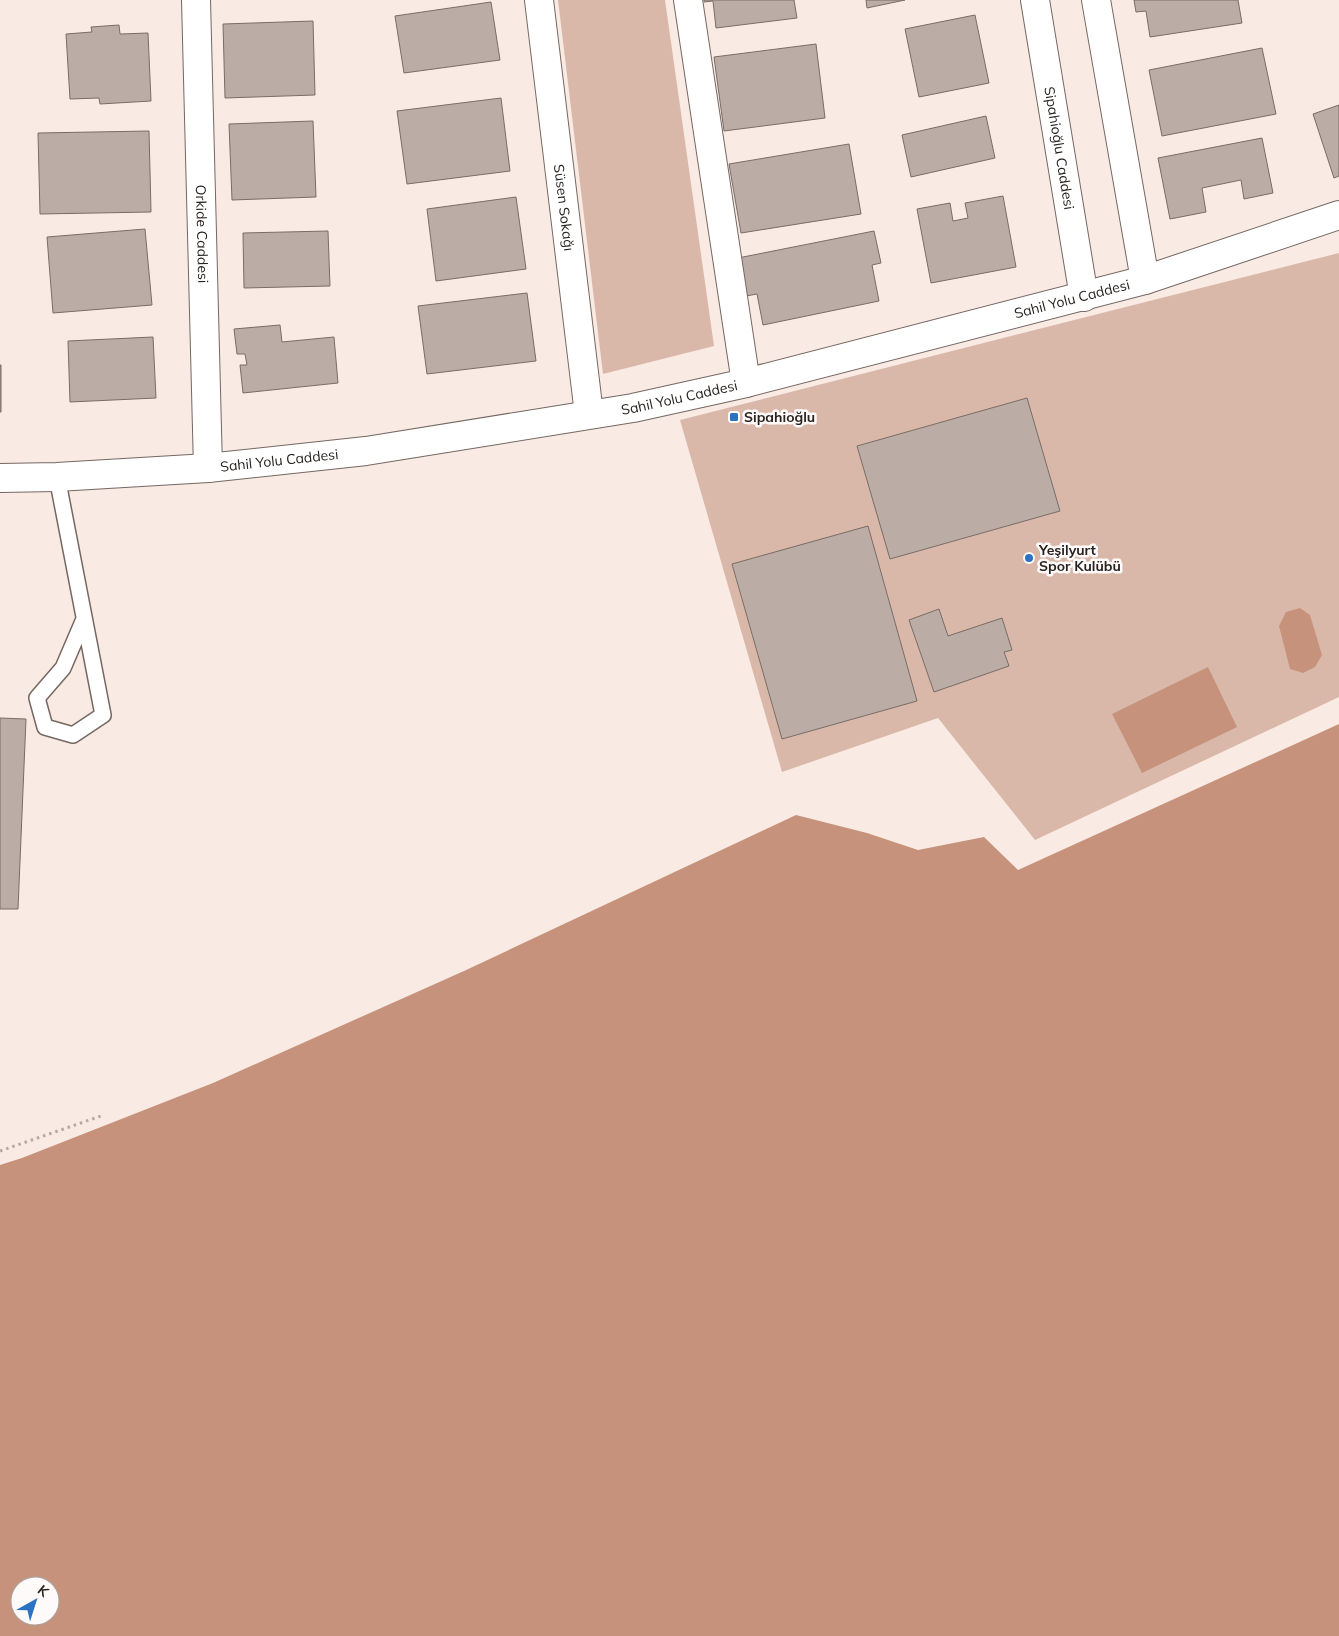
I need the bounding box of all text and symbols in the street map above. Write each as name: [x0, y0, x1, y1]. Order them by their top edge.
street label: Sipahioğlu Caddesi: [1040, 85, 1078, 211]
street label: Süsen Sokağı: [550, 163, 578, 252]
street label: Orkide Caddesi: [192, 184, 212, 283]
street label: Sahil Yolu Caddesi: [1012, 275, 1132, 322]
street label: Sahil Yolu Caddesi: [620, 376, 739, 419]
place label: Sipahioğlu: [744, 408, 815, 426]
marker: Sipahioğlu: [728, 411, 740, 423]
street label: Sahil Yolu Caddesi: [219, 445, 339, 476]
place label: Yeşilyurt Spor Kulübü: [1038, 541, 1121, 575]
marker: Yeşilyurt Spor Kulübü: [1023, 552, 1035, 564]
north arrow: [10, 1576, 60, 1626]
text: K: [34, 1581, 53, 1601]

